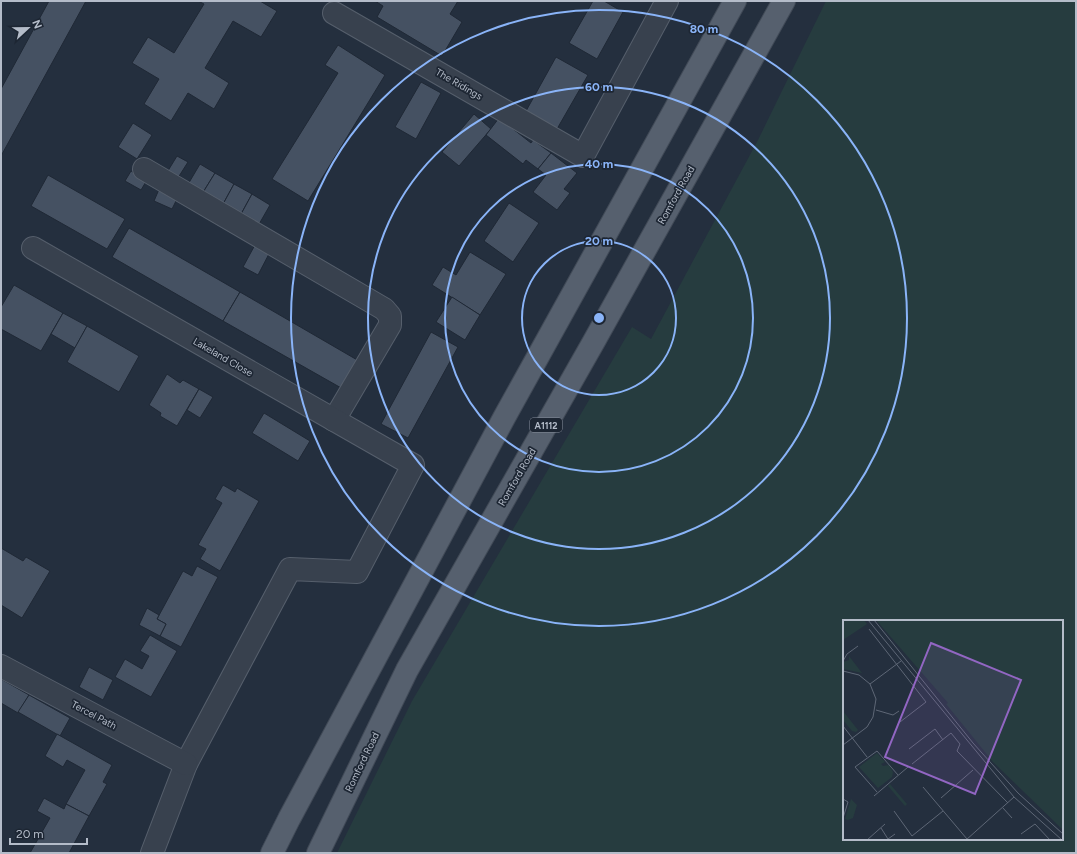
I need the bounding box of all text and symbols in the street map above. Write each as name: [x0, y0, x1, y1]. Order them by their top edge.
north arrow: [8, 8, 48, 48]
text: N: [29, 18, 44, 31]
text: 80 m: [690, 22, 718, 36]
street label: The Ridings: [433, 65, 485, 103]
text: 60 m: [585, 80, 613, 94]
text: 40 m: [585, 157, 613, 171]
street label: Romford Road: [655, 163, 697, 226]
text: 20 m: [585, 234, 613, 248]
centre of rings: [592, 311, 606, 325]
street label: Lakeland Close: [191, 335, 256, 380]
road number: A1112: [530, 418, 562, 432]
street label: Romford Road: [495, 446, 539, 508]
inset map: [843, 620, 1063, 840]
street label: Tercel Path: [69, 698, 119, 733]
street label: Romford Road: [342, 730, 382, 794]
scale bar: [10, 820, 87, 846]
text: 20 m: [16, 827, 44, 841]

